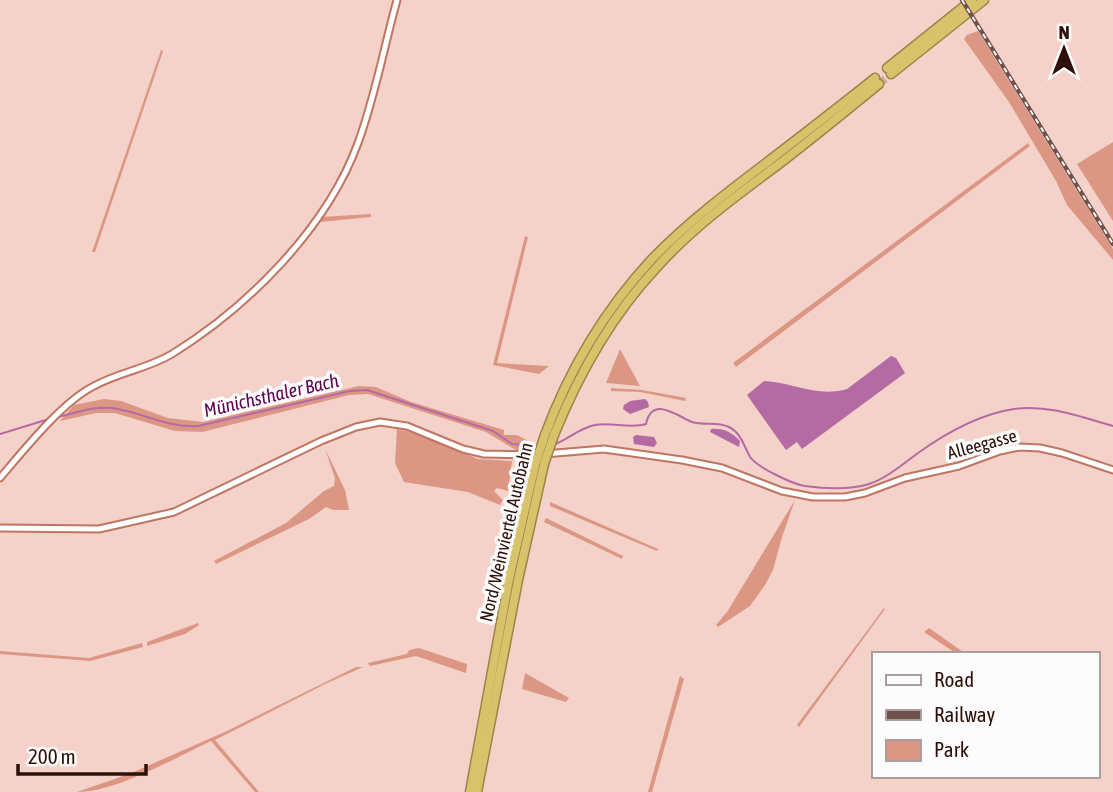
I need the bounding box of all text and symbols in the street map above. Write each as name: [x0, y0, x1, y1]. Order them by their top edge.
north arrow: [1029, 14, 1099, 84]
text: N: [1058, 21, 1070, 43]
water label: Münichsthaler Bach: [201, 369, 341, 421]
street label: Alleegasse: [945, 425, 1019, 463]
street label: Nord/Weinviertel Autobahn: [475, 440, 537, 624]
legend: [872, 652, 1099, 778]
text: Road: [934, 667, 974, 691]
text: Railway: [934, 702, 996, 726]
scale bar: [18, 732, 145, 776]
text: Park: [934, 737, 969, 761]
text: 200 m: [28, 744, 76, 768]

